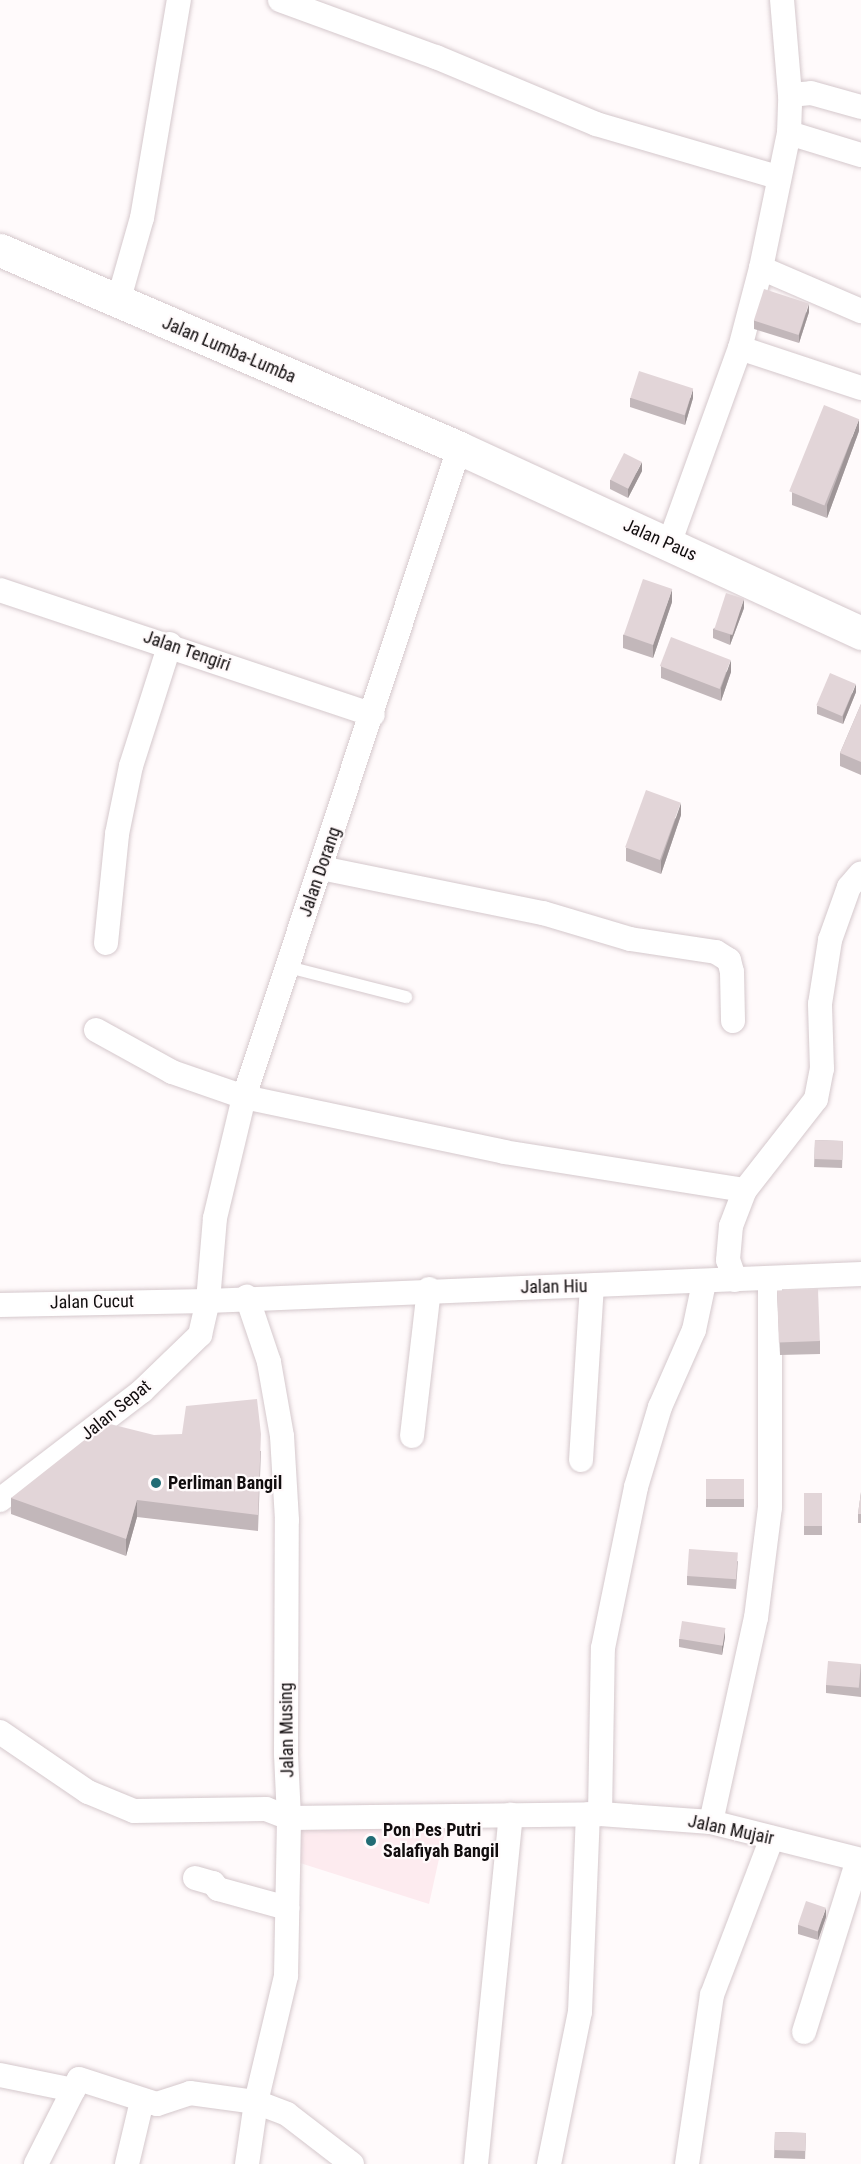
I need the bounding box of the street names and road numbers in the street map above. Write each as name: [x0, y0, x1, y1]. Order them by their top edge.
street label: Jalan Lumba-Lumba: [159, 312, 299, 388]
street label: Jalan Paus: [620, 514, 700, 566]
street label: Jalan Tengiri: [140, 626, 234, 676]
street label: Jalan Dorang: [295, 824, 345, 920]
street label: Jalan Hiu: [520, 1276, 588, 1298]
street label: Jalan Cucut: [50, 1290, 134, 1314]
street label: Jalan Sepat: [77, 1375, 155, 1445]
street label: Jalan Musing: [275, 1682, 299, 1778]
street label: Jalan Mujair: [686, 1810, 776, 1850]

